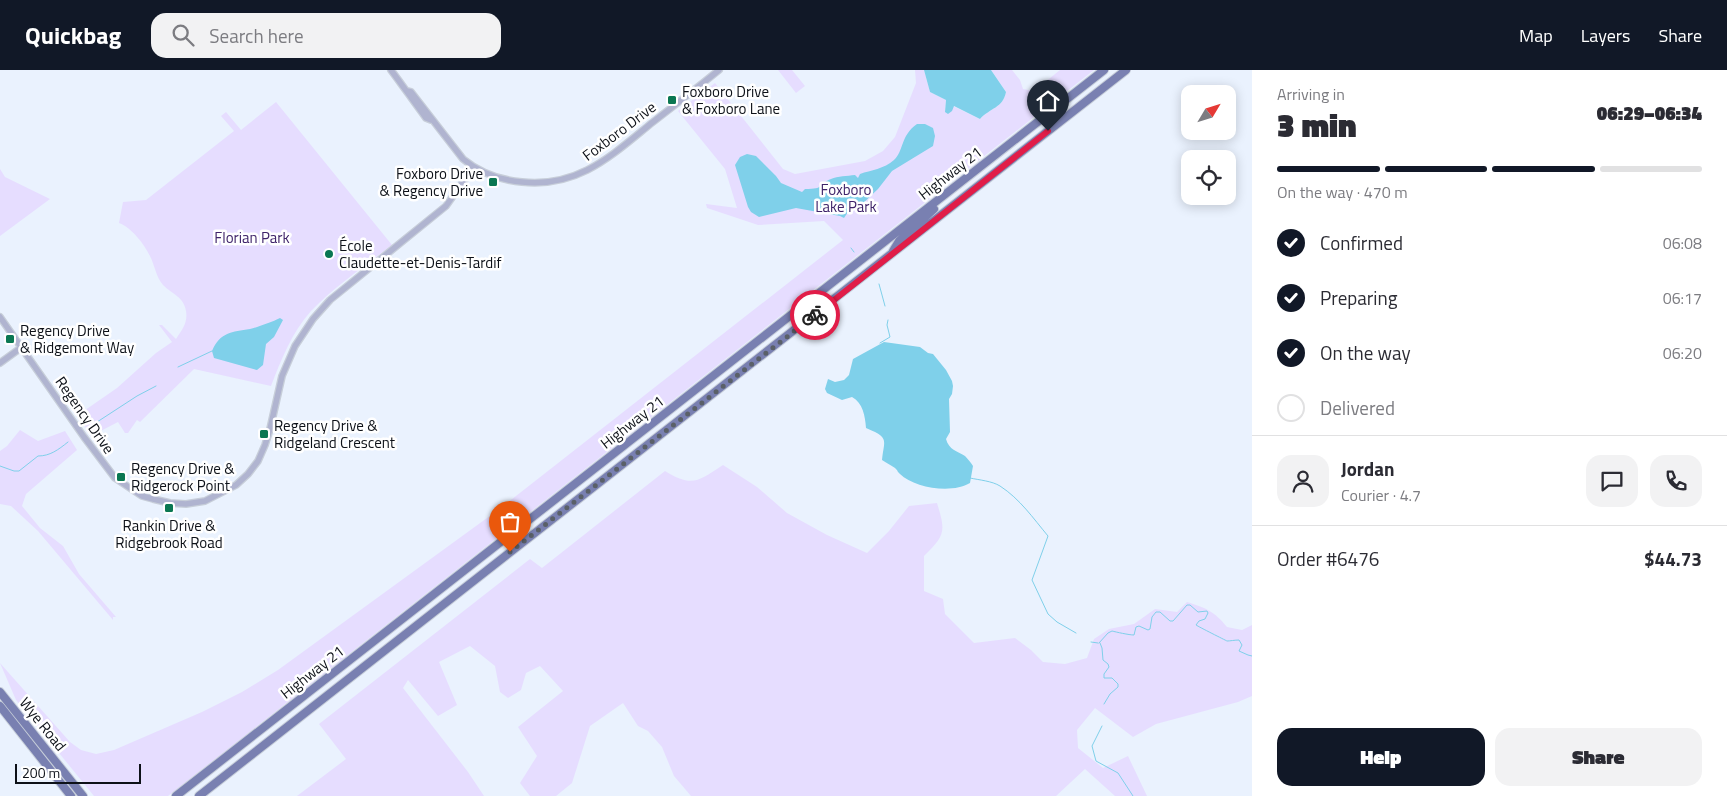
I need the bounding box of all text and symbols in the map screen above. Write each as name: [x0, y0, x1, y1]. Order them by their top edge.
search box: [151, 13, 501, 58]
text: Quickbag: [25, 17, 121, 53]
icon: search: [169, 21, 197, 49]
text: Search here: [209, 21, 304, 50]
text: Map: [1519, 22, 1553, 49]
text: Layers: [1581, 22, 1630, 49]
text: Share: [1658, 22, 1702, 49]
place label: Foxboro Drive & Foxboro Lane: [682, 80, 780, 120]
pin: [1027, 80, 1069, 131]
text: Arriving in: [1277, 82, 1345, 106]
north arrow: [1181, 85, 1236, 140]
map controls: [1181, 85, 1236, 205]
icon: home: [1034, 87, 1062, 115]
marker: Foxboro Drive & Foxboro Lane: [666, 94, 678, 106]
street label: Foxboro Drive: [577, 96, 661, 166]
text: 06:29–06:34: [1597, 98, 1702, 127]
text: 3 min: [1277, 101, 1357, 149]
street label: Highway 21: [913, 141, 987, 205]
button: locate: [1181, 150, 1236, 205]
place label: Foxboro Drive & Regency Drive: [379, 162, 483, 202]
marker: Foxboro Drive & Regency Drive: [487, 176, 499, 188]
park label: Foxboro Lake Park: [815, 178, 877, 218]
text: On the way · 470 m: [1277, 180, 1408, 204]
park label: Florian Park: [214, 226, 290, 249]
text: Confirmed: [1320, 228, 1403, 257]
icon: check: [1277, 229, 1305, 257]
text: 06:08: [1663, 231, 1702, 255]
place label: École Claudette-et-Denis-Tardif: [339, 234, 502, 274]
marker: École Claudette-et-Denis-Tardif: [323, 248, 335, 260]
text: Preparing: [1320, 283, 1397, 312]
icon: check: [1277, 284, 1305, 312]
text: 06:17: [1663, 286, 1702, 310]
courier: [790, 290, 840, 340]
icon: bike: [801, 301, 829, 329]
place label: Regency Drive & Ridgemont Way: [20, 319, 134, 359]
marker: Regency Drive & Ridgemont Way: [4, 333, 16, 345]
text: On the way: [1320, 338, 1411, 367]
icon: check: [1277, 339, 1305, 367]
text: 06:20: [1663, 341, 1702, 365]
street label: Regency Drive: [50, 372, 120, 458]
street label: Highway 21: [595, 390, 669, 454]
text: Delivered: [1320, 393, 1395, 422]
place label: Regency Drive & Ridgeland Crescent: [274, 414, 396, 454]
marker: Regency Drive & Ridgeland Crescent: [258, 428, 270, 440]
text: Jordan: [1341, 454, 1394, 483]
button: person: [1277, 455, 1329, 507]
button: chat: [1586, 455, 1638, 507]
button: phone: [1650, 455, 1702, 507]
place label: Regency Drive & Ridgerock Point: [131, 457, 235, 497]
marker: Regency Drive & Ridgerock Point: [115, 471, 127, 483]
text: Courier · 4.7: [1341, 483, 1421, 507]
pin: [489, 501, 531, 552]
marker: Rankin Drive & Ridgebrook Road: [163, 502, 175, 514]
icon: bag: [496, 508, 524, 536]
place label: Rankin Drive & Ridgebrook Road: [115, 514, 223, 554]
text: Order #6476: [1277, 544, 1379, 573]
text: $44.73: [1644, 544, 1702, 573]
street label: Highway 21: [275, 640, 349, 704]
street label: Wye Road: [14, 692, 72, 756]
button: Help: [1277, 728, 1485, 786]
button: Share: [1495, 728, 1702, 786]
scale bar: [15, 761, 141, 784]
text: 200 m: [22, 762, 60, 783]

